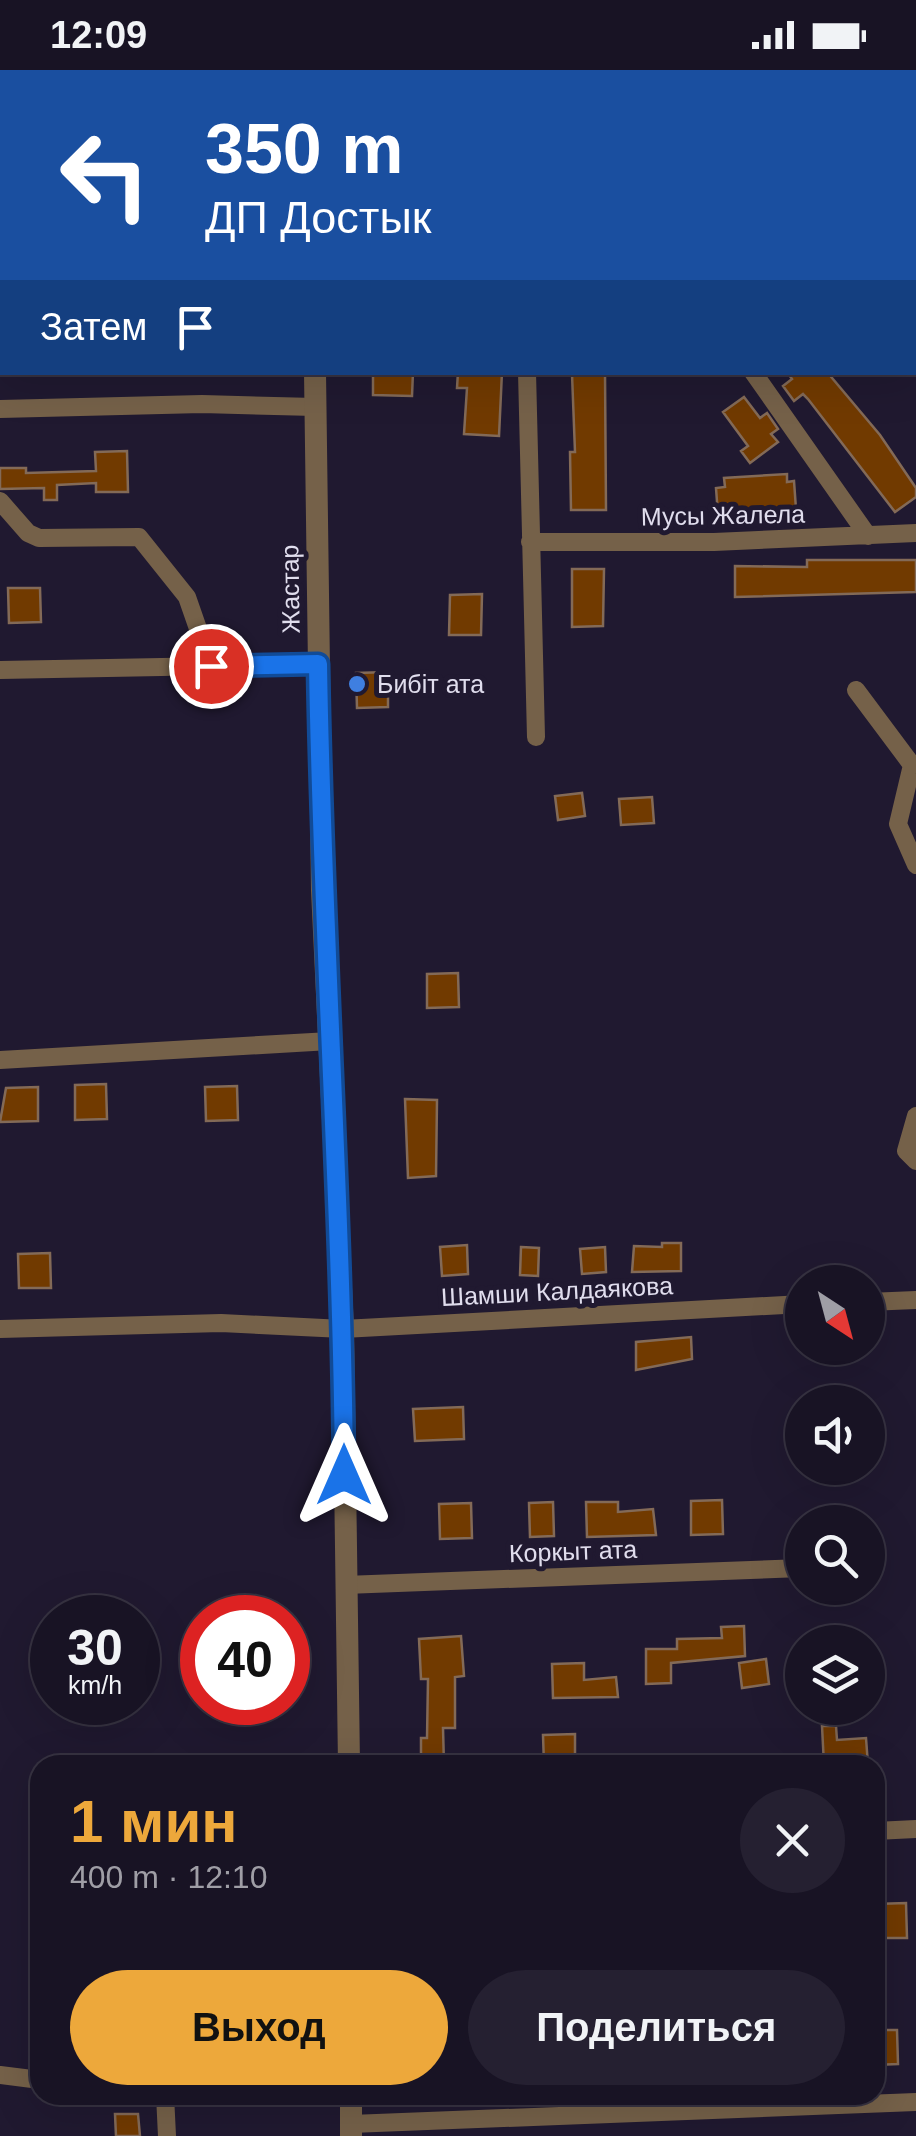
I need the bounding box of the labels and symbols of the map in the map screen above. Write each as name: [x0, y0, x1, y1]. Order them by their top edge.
street label: Мусы Жалела: [641, 500, 805, 530]
street label: Жастар: [275, 544, 305, 634]
pin: [169, 624, 254, 709]
place label: Бибіт ата: [377, 670, 484, 698]
marker: Бибіт ата: [346, 673, 368, 695]
north arrow: [785, 1265, 885, 1365]
street label: Шамши Калдаякова: [440, 1271, 674, 1311]
position arrow: [292, 1423, 396, 1527]
street label: Коркыт ата: [508, 1535, 638, 1567]
speed limit sign: 40: [180, 1595, 310, 1725]

